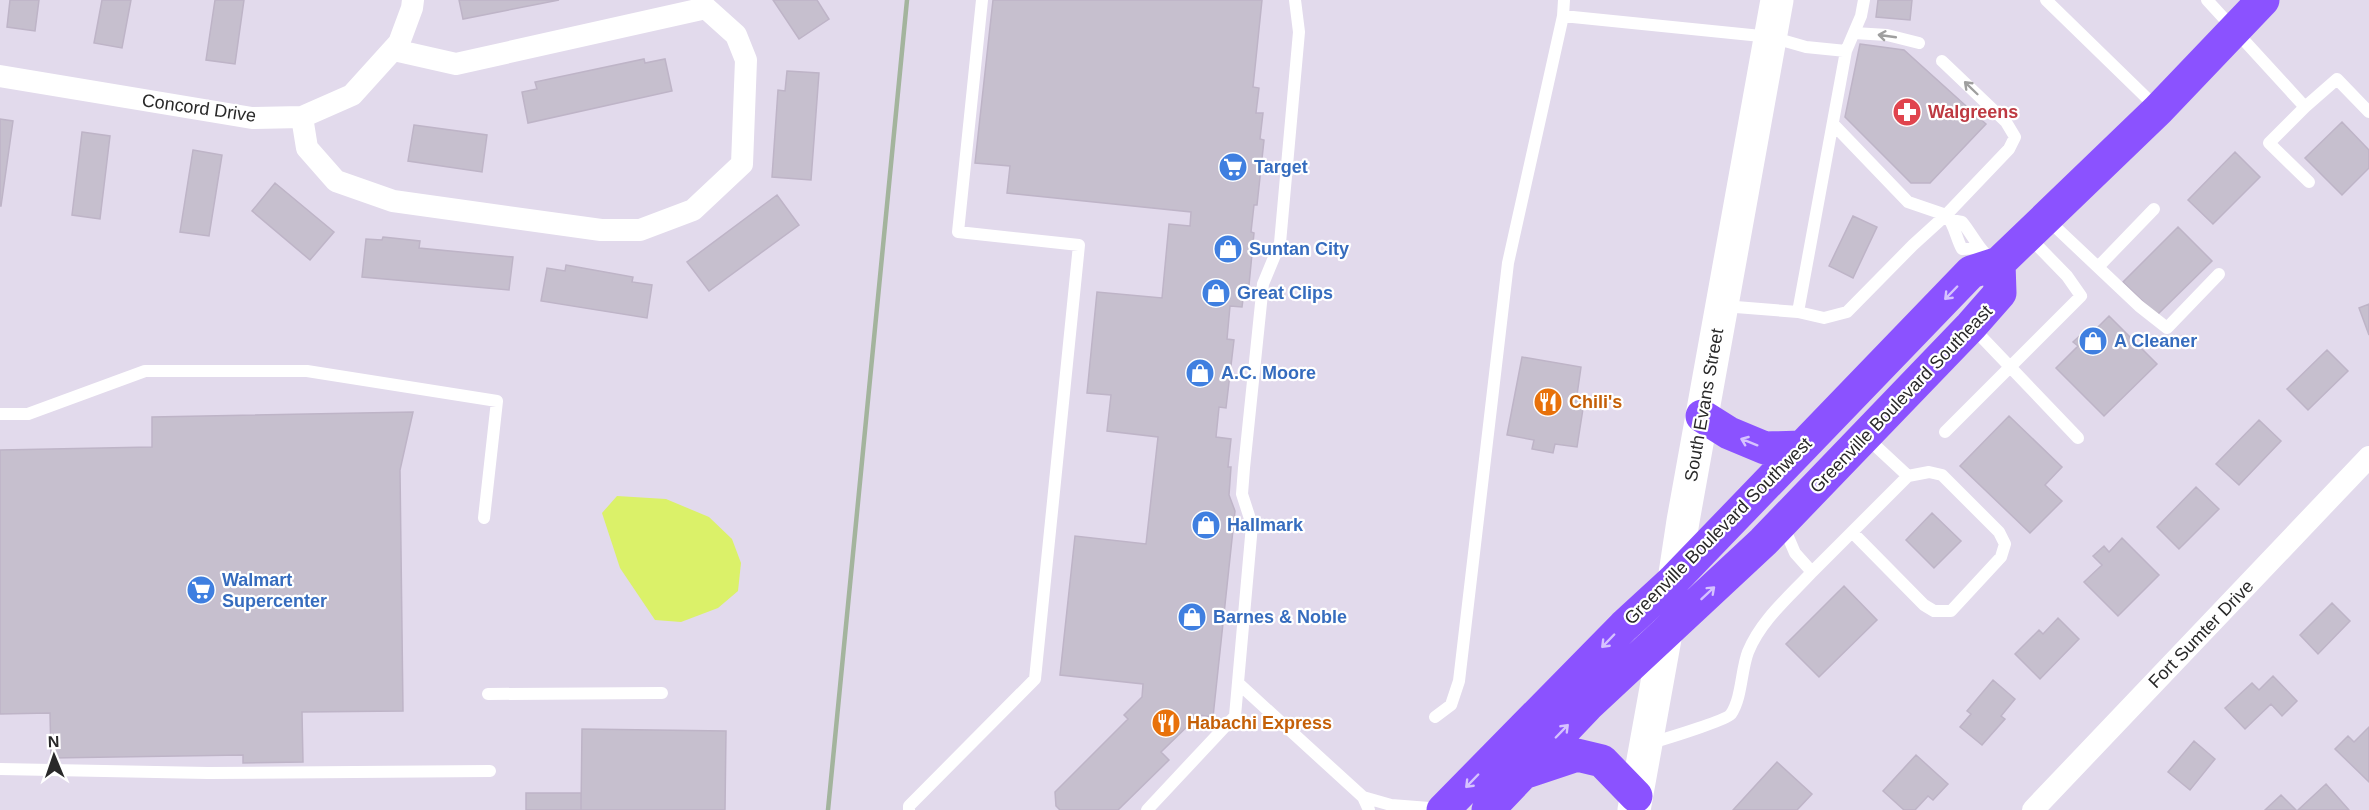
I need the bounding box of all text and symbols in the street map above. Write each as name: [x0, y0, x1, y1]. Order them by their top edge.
one-way arrow: [1877, 31, 1897, 42]
one-way arrow: [1963, 81, 1978, 96]
street label: Concord Drive: [141, 90, 257, 126]
pharmacy icon: Walgreens: [1891, 96, 1923, 128]
place label: Walgreens: [1928, 102, 2018, 122]
supermarket icon: Target: [1217, 151, 1249, 183]
place label: Target: [1254, 157, 1308, 177]
shop icon: Suntan City: [1212, 233, 1244, 265]
place label: Suntan City: [1249, 239, 1349, 259]
shop icon: Great Clips: [1200, 277, 1232, 309]
place label: Great Clips: [1237, 283, 1333, 303]
one-way arrow: [1944, 285, 1958, 300]
street label: Greenville Boulevard Southeast: [1806, 301, 1996, 497]
shop icon: A Cleaner: [2077, 325, 2109, 357]
street label: South Evans Street: [1681, 327, 1727, 483]
place label: A Cleaner: [2114, 331, 2197, 351]
shop icon: A.C. Moore: [1184, 357, 1216, 389]
place label: A.C. Moore: [1221, 363, 1316, 383]
restaurant icon: Chili's: [1532, 386, 1564, 418]
place label: Chili's: [1569, 392, 1622, 412]
street label: Greenville Boulevard Southwest: [1620, 433, 1816, 629]
one-way arrow: [1740, 436, 1759, 447]
shop icon: Hallmark: [1190, 509, 1222, 541]
place label: Hallmark: [1227, 515, 1304, 535]
place label: Walmart Supercenter: [222, 570, 327, 611]
supermarket icon: Walmart Supercenter: [185, 574, 217, 606]
street label: Fort Sumter Drive: [2144, 576, 2258, 692]
one-way arrow: [1701, 586, 1716, 600]
shop icon: Barnes & Noble: [1176, 601, 1208, 633]
place label: Barnes & Noble: [1213, 607, 1347, 627]
one-way arrow: [1601, 634, 1616, 649]
restaurant icon: Habachi Express: [1150, 707, 1182, 739]
place label: Habachi Express: [1187, 713, 1332, 733]
one-way arrow: [1555, 724, 1570, 739]
north arrow: [24, 726, 84, 786]
text: N: [47, 733, 60, 750]
one-way arrow: [1464, 773, 1479, 788]

